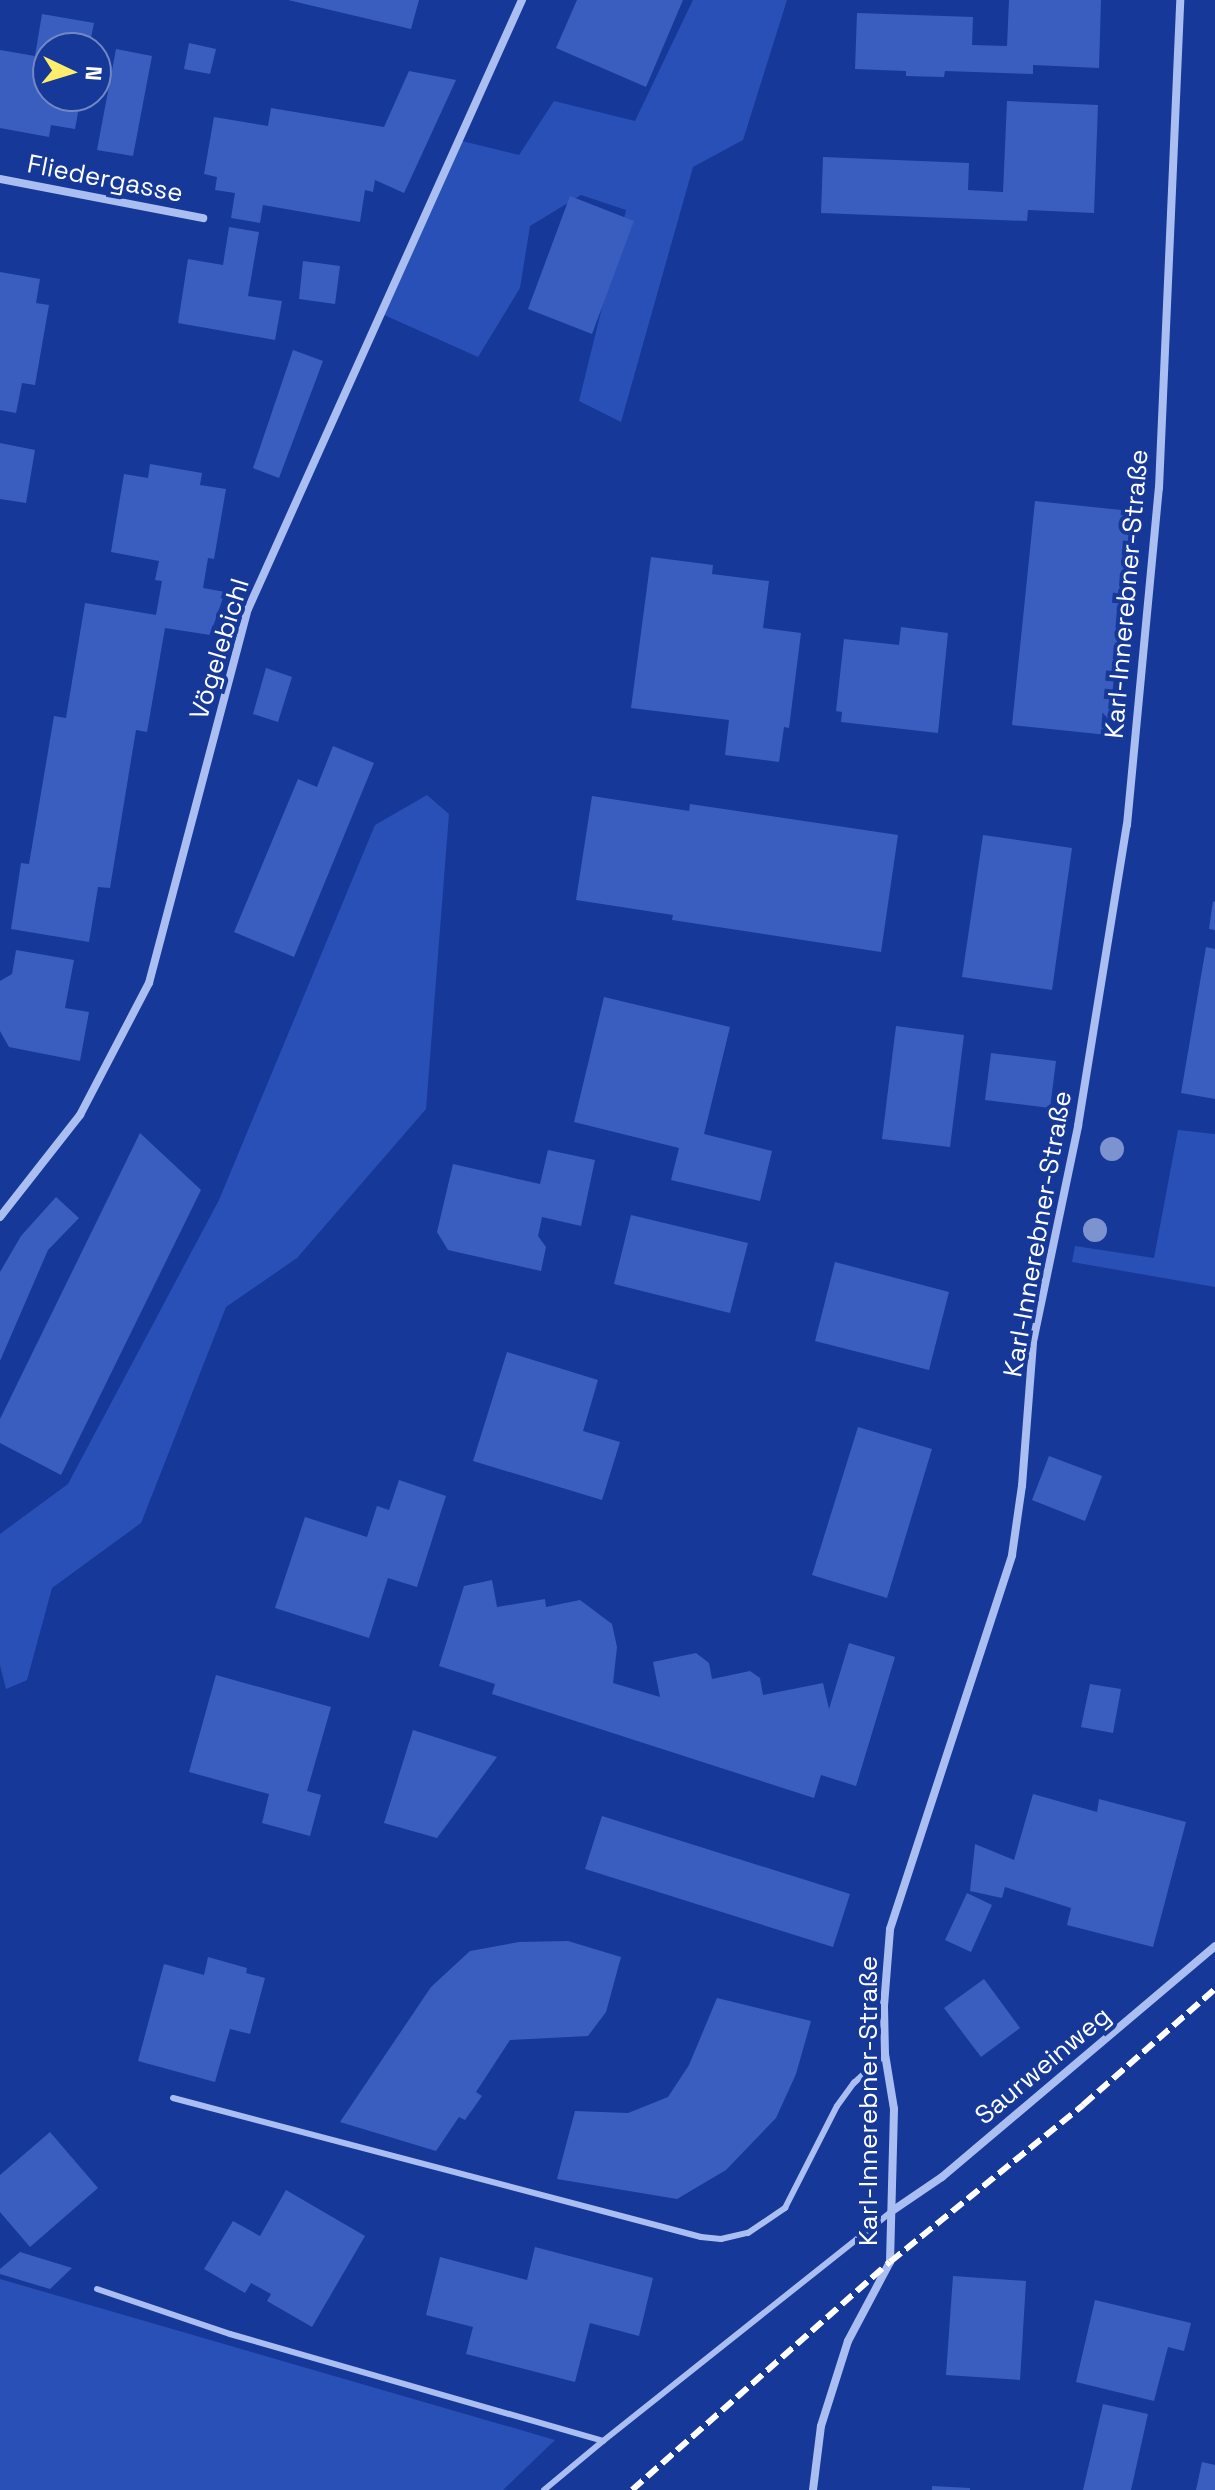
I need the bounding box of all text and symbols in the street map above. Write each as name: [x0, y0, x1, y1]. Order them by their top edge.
north arrow: [32, 32, 112, 112]
text: N: [79, 65, 108, 82]
street label: Fliedergasse: [24, 149, 186, 209]
street label: Karl-Innerebner-Straße: [1099, 448, 1155, 740]
street label: Vögelebichl: [184, 575, 256, 723]
street label: Karl-Innerebner-Straße: [997, 1088, 1079, 1380]
street label: Karl-Innerebner-Straße: [853, 1956, 885, 2246]
street label: Saurweinweg: [969, 2000, 1117, 2132]

